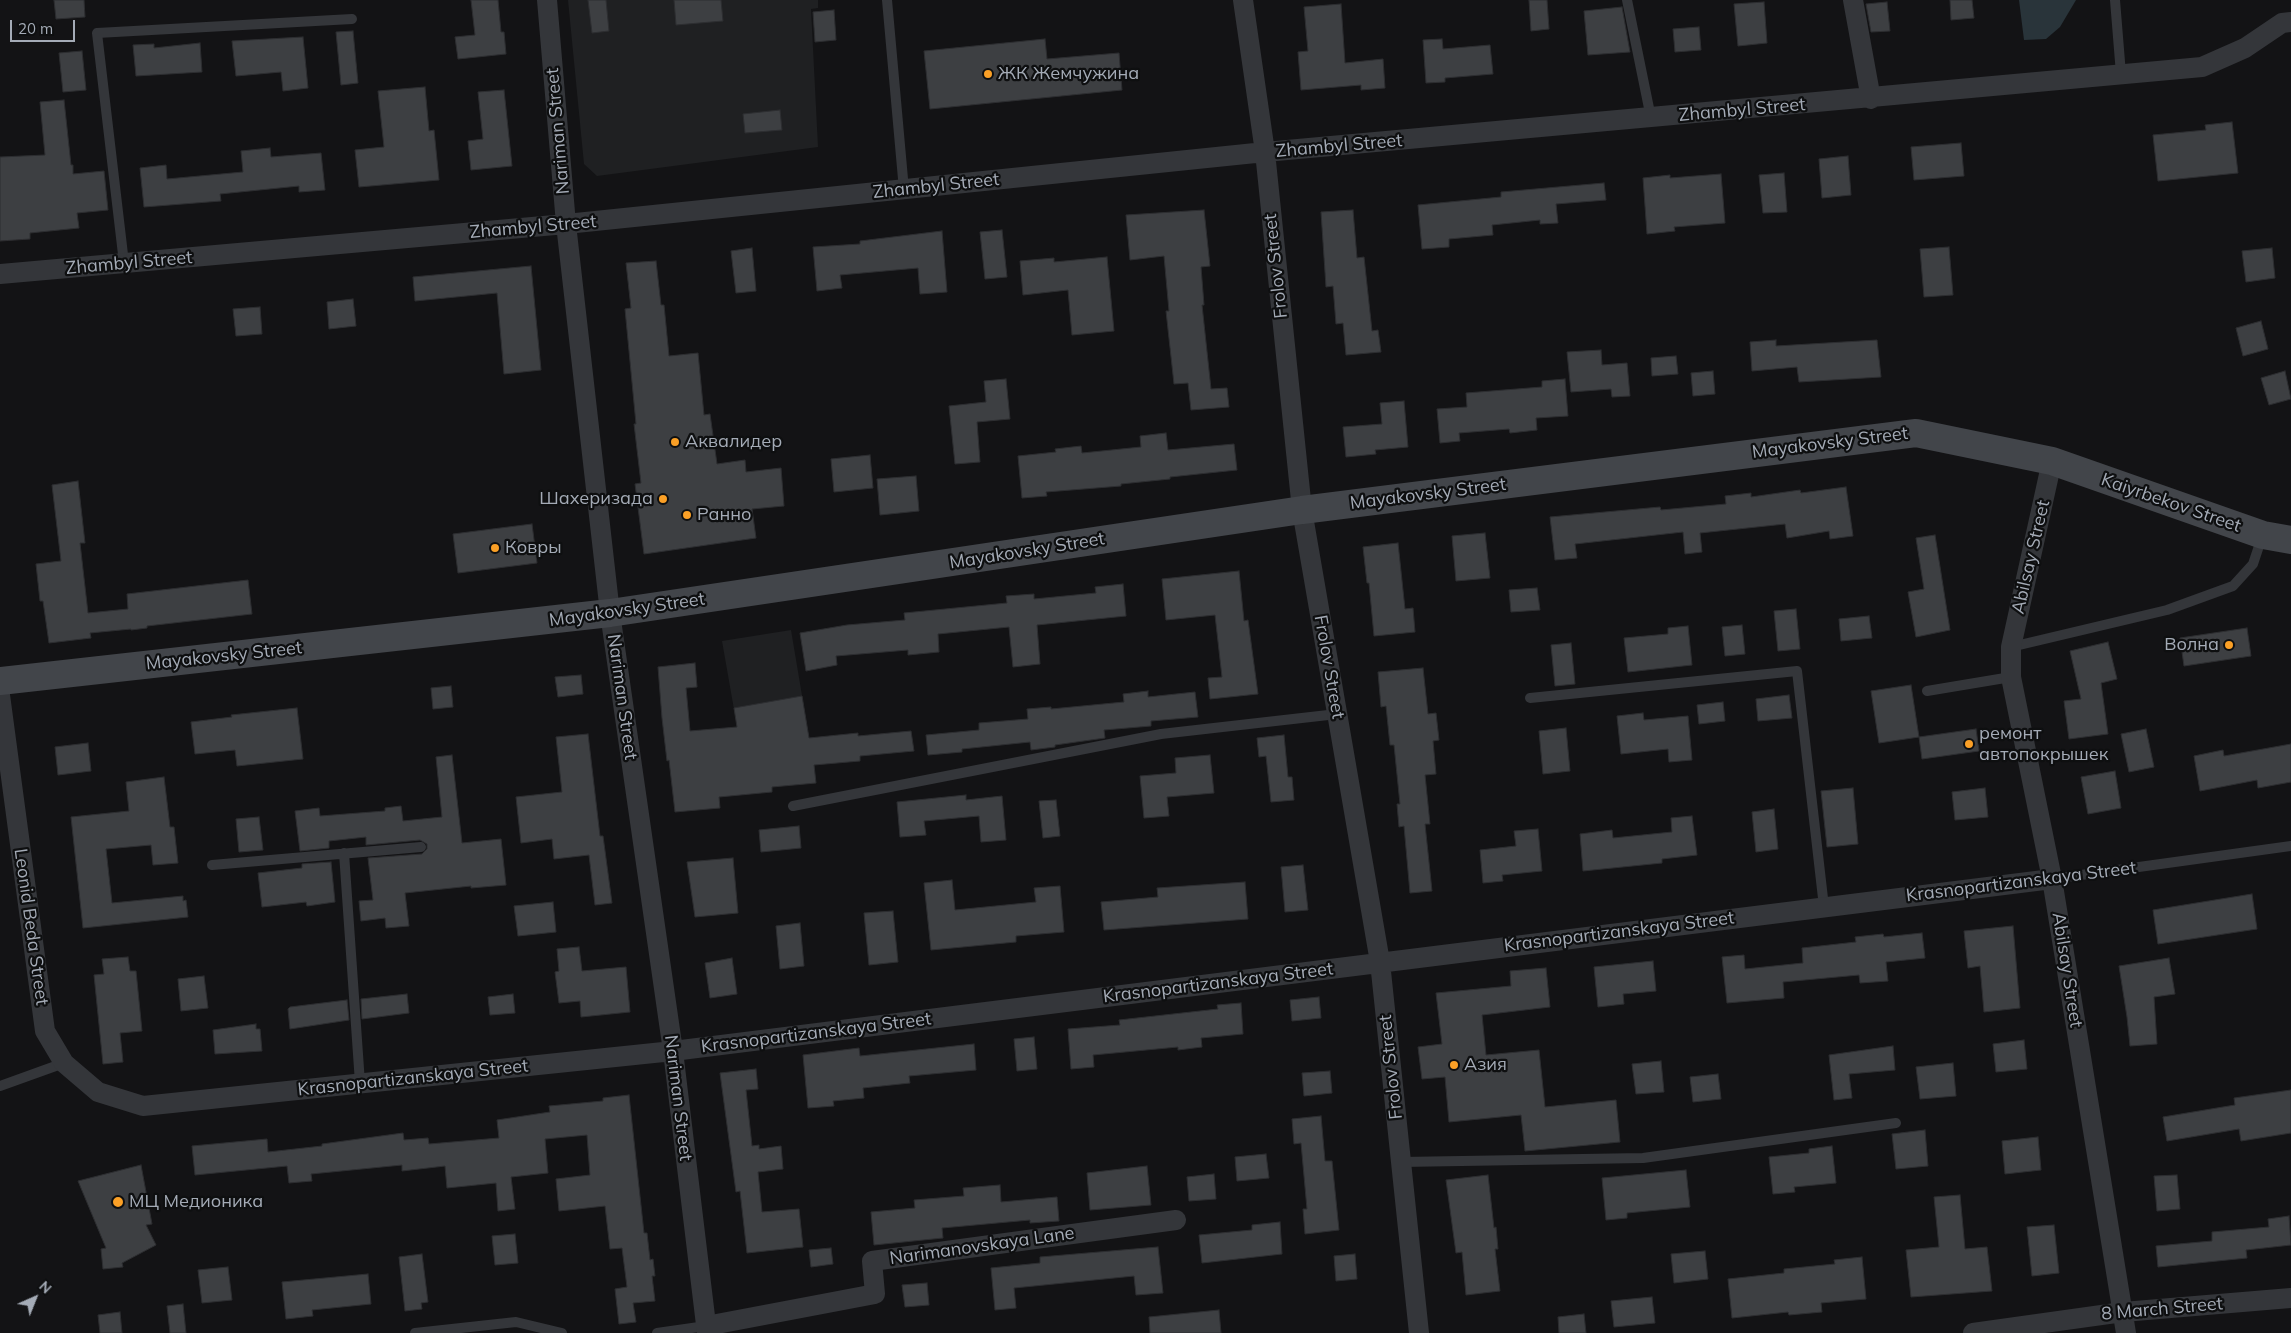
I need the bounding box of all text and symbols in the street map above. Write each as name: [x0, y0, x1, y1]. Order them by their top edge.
scale bar: [12, 10, 78, 42]
text: 20 m: [18, 19, 53, 38]
place label: ЖК Жемчужина: [998, 63, 1139, 85]
street label: Nariman Street: [542, 67, 574, 195]
marker: ЖК Жемчужина: [982, 68, 994, 80]
street label: Zhambyl Street: [1678, 94, 1806, 126]
street label: Zhambyl Street: [1275, 130, 1403, 162]
street label: Zhambyl Street: [872, 169, 1000, 203]
street label: Zhambyl Street: [469, 211, 597, 243]
street label: Frolov Street: [1260, 213, 1292, 319]
street label: Zhambyl Street: [65, 247, 193, 279]
street label: Mayakovsky Street: [1751, 423, 1909, 463]
place label: Аквалидер: [685, 431, 782, 453]
marker: Аквалидер: [669, 436, 681, 448]
street label: Kaiyrbekov Street: [2098, 469, 2244, 537]
street label: Mayakovsky Street: [1349, 474, 1507, 514]
place label: Шахеризада: [539, 488, 653, 510]
marker: Шахеризада: [657, 493, 669, 505]
street label: Abilsay Street: [2007, 498, 2055, 616]
place label: Ранно: [697, 504, 751, 526]
marker: Ранно: [681, 509, 693, 521]
street label: Mayakovsky Street: [948, 528, 1106, 574]
place label: Ковры: [505, 537, 562, 559]
marker: Ковры: [489, 542, 501, 554]
street label: Mayakovsky Street: [548, 588, 706, 632]
street label: Frolov Street: [1309, 613, 1349, 721]
street label: Nariman Street: [602, 633, 642, 761]
place label: Волна: [2164, 634, 2219, 656]
street label: Mayakovsky Street: [145, 637, 303, 675]
marker: Волна: [2223, 639, 2235, 651]
place label: ремонт автопокрышек: [1979, 723, 2108, 766]
marker: ремонт автопокрышек: [1963, 738, 1975, 750]
street label: Leonid Beda Street: [9, 847, 53, 1007]
street label: Krasnopartizanskaya Street: [1905, 857, 2137, 907]
street label: Krasnopartizanskaya Street: [1503, 907, 1735, 957]
street label: Abilsay Street: [2047, 911, 2087, 1029]
street label: Krasnopartizanskaya Street: [1102, 958, 1334, 1008]
street label: Krasnopartizanskaya Street: [700, 1008, 932, 1058]
street label: Frolov Street: [1375, 1014, 1407, 1120]
street label: Nariman Street: [660, 1034, 696, 1162]
place label: Азия: [1464, 1054, 1507, 1076]
street label: Krasnopartizanskaya Street: [297, 1055, 529, 1101]
marker: Азия: [1448, 1059, 1460, 1071]
place label: МЦ Медионика: [129, 1191, 263, 1213]
marker: МЦ Медионика: [111, 1195, 125, 1209]
street label: Narimanovskaya Lane: [888, 1222, 1076, 1270]
north arrow: [10, 1273, 60, 1323]
text: N: [35, 1277, 55, 1297]
street label: 8 March Street: [2100, 1293, 2224, 1325]

